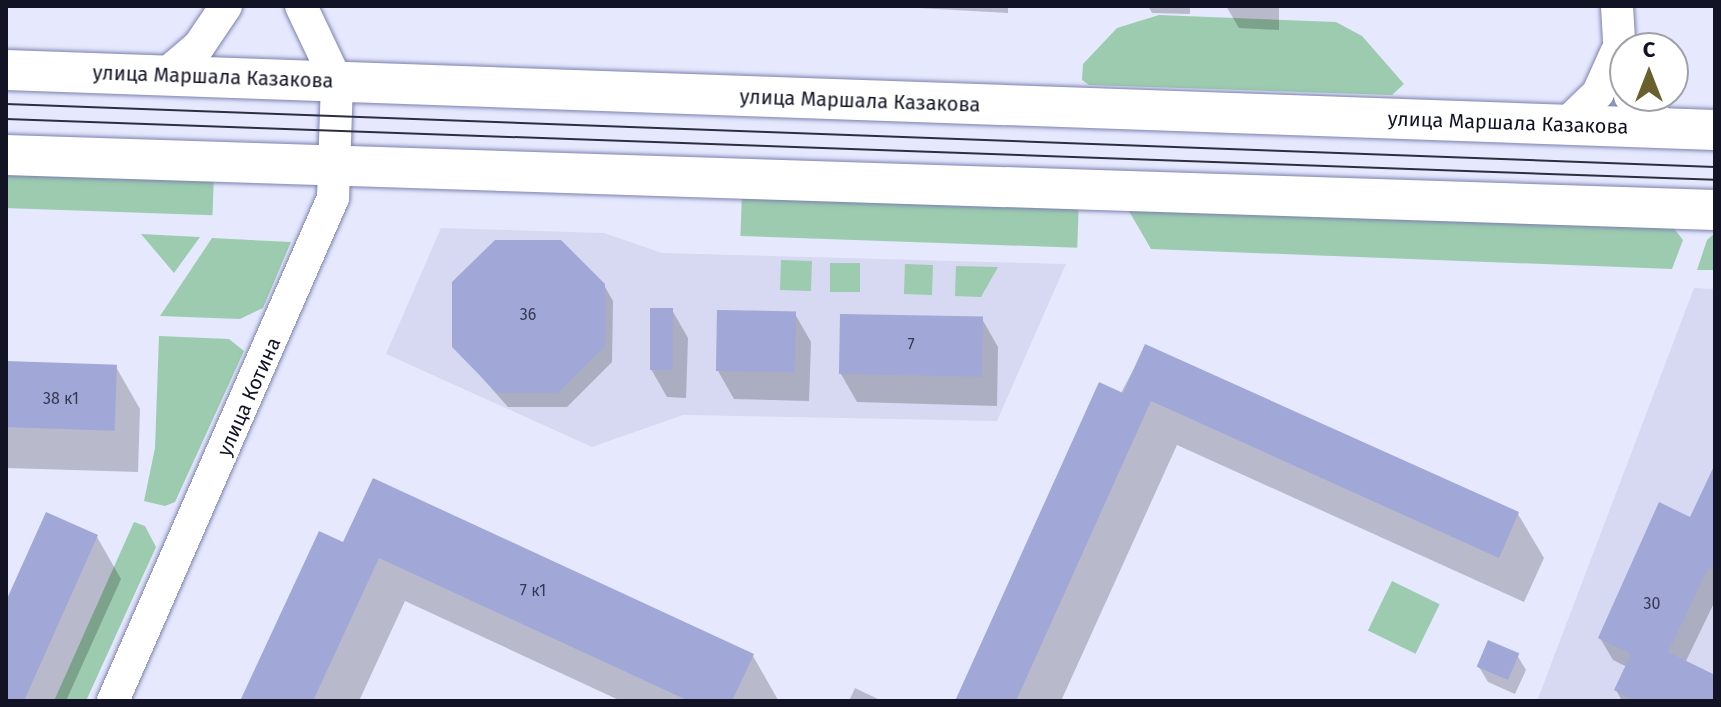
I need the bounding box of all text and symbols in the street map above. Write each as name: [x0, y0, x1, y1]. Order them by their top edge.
north arrow: [1609, 32, 1689, 112]
text: С: [1643, 36, 1655, 63]
street label: улица Маршала Казакова: [92, 61, 334, 93]
street label: улица Маршала Казакова: [739, 85, 981, 117]
street label: улица Маршала Казакова: [1387, 107, 1629, 139]
house number: 36: [520, 305, 536, 325]
street label: улица Котина: [212, 334, 286, 460]
house number: 7: [907, 335, 915, 355]
house number: 38 к1: [43, 389, 79, 409]
house number: 7 к1: [520, 581, 546, 601]
house number: 30: [1644, 594, 1660, 614]

